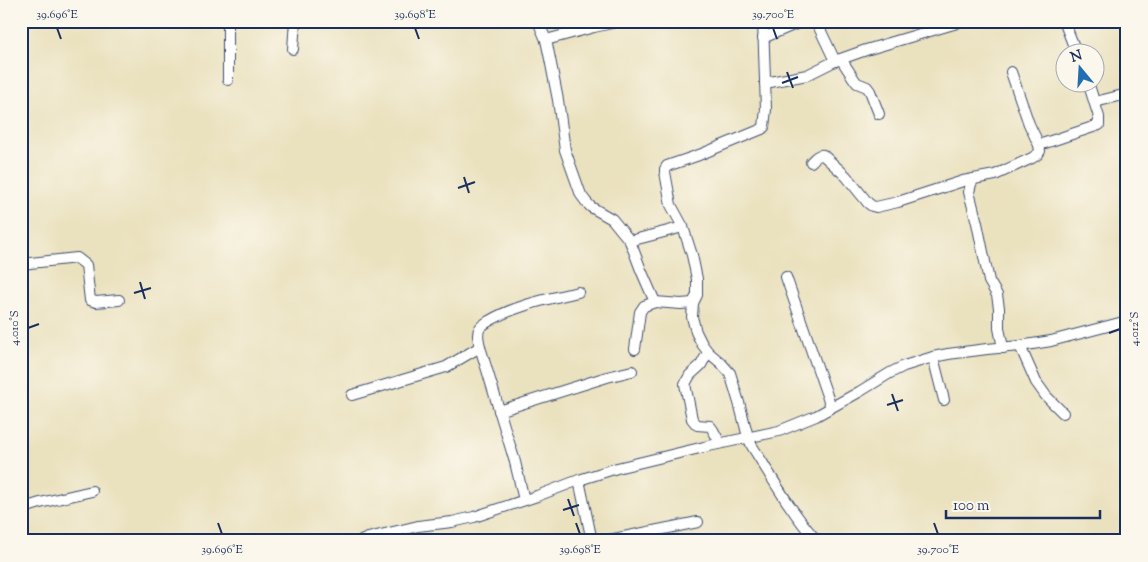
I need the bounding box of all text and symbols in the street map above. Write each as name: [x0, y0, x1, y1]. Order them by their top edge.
text: 39.696°E: [36, 6, 78, 24]
text: 39.698°E: [394, 6, 437, 24]
text: 39.700°E: [752, 6, 795, 24]
north arrow: [1056, 42, 1106, 92]
text: N: [1068, 46, 1085, 69]
text: 4.010°S: [6, 310, 24, 346]
text: 4.012°S: [1126, 312, 1144, 346]
scale bar: [946, 487, 1099, 519]
text: 100 m: [953, 496, 990, 517]
text: 39.696°E: [201, 541, 243, 559]
text: 39.698°E: [559, 541, 602, 559]
text: 39.700°E: [917, 541, 960, 559]

